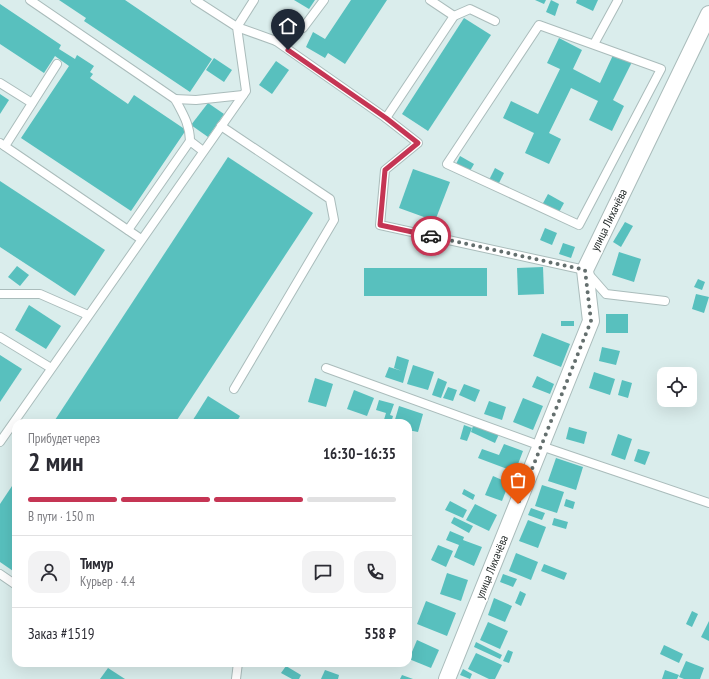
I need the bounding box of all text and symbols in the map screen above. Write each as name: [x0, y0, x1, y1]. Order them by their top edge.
pin: [271, 9, 305, 50]
icon: home: [277, 15, 299, 37]
street label: улица Лихачёва: [587, 186, 630, 253]
courier: [411, 216, 451, 256]
icon: car: [420, 225, 442, 247]
map controls: [657, 367, 697, 407]
button: locate: [657, 367, 697, 407]
text: Прибудет через: [28, 430, 100, 447]
text: 16:30–16:35: [323, 444, 396, 463]
text: 2 мин: [28, 445, 83, 478]
pin: [501, 463, 535, 504]
icon: bag: [507, 469, 529, 491]
text: В пути · 150 m: [28, 508, 94, 525]
street label: улица Лихачёва: [472, 533, 511, 601]
button: person: [28, 551, 70, 593]
button: chat: [302, 551, 344, 593]
button: phone: [354, 551, 396, 593]
text: Тимур: [80, 554, 113, 573]
text: Курьер · 4.4: [80, 573, 135, 590]
text: Заказ #1519: [28, 624, 95, 643]
text: 558 ₽: [364, 624, 396, 643]

